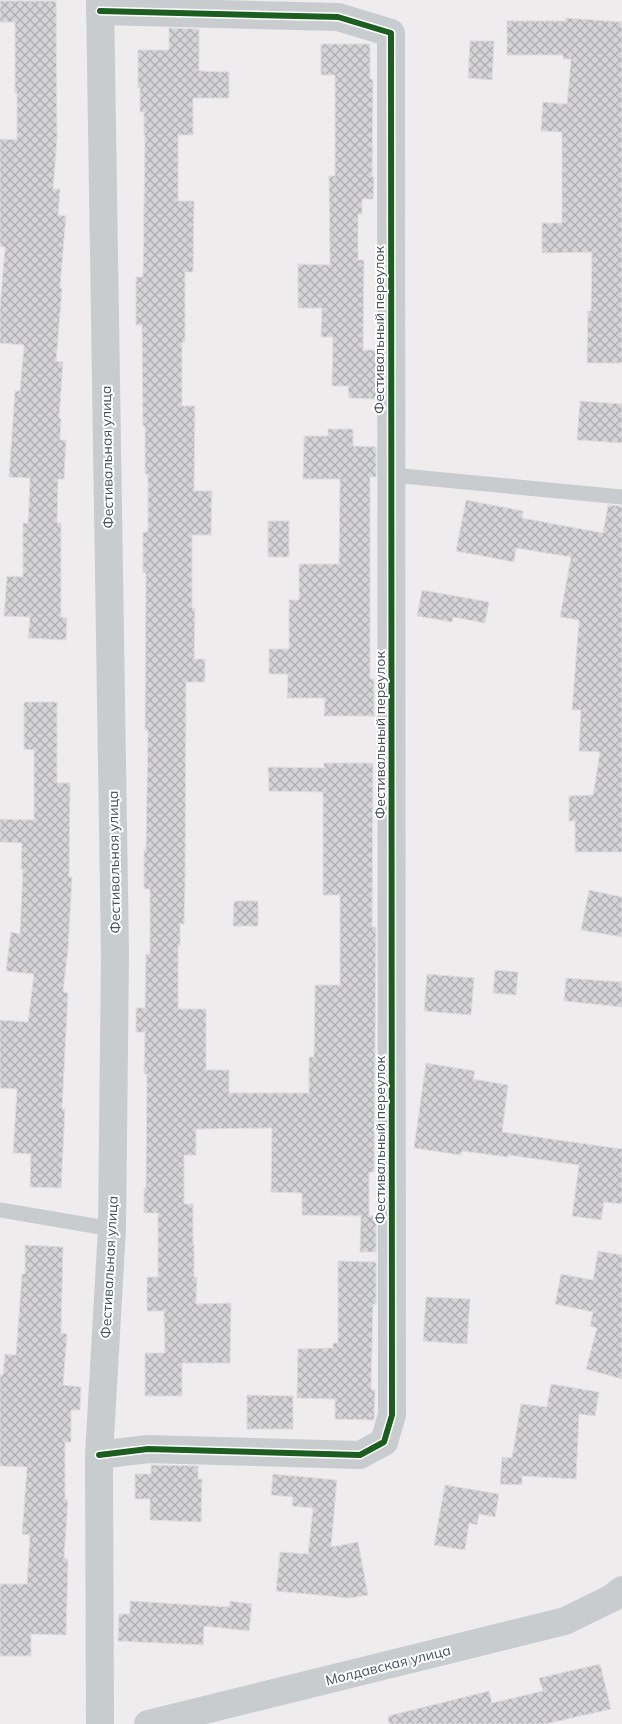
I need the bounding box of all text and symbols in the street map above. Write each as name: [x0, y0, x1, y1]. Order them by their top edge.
street label: Фестивальный переулок: [370, 246, 388, 414]
street label: Фестивальная улица: [97, 385, 117, 529]
street label: Фестивальный переулок: [371, 651, 389, 819]
street label: Фестивальная улица: [104, 790, 124, 934]
street label: Фестивальный переулок: [371, 1056, 389, 1224]
street label: Фестивальная улица: [96, 1195, 122, 1339]
street label: Молдавская улица: [324, 1641, 452, 1689]

